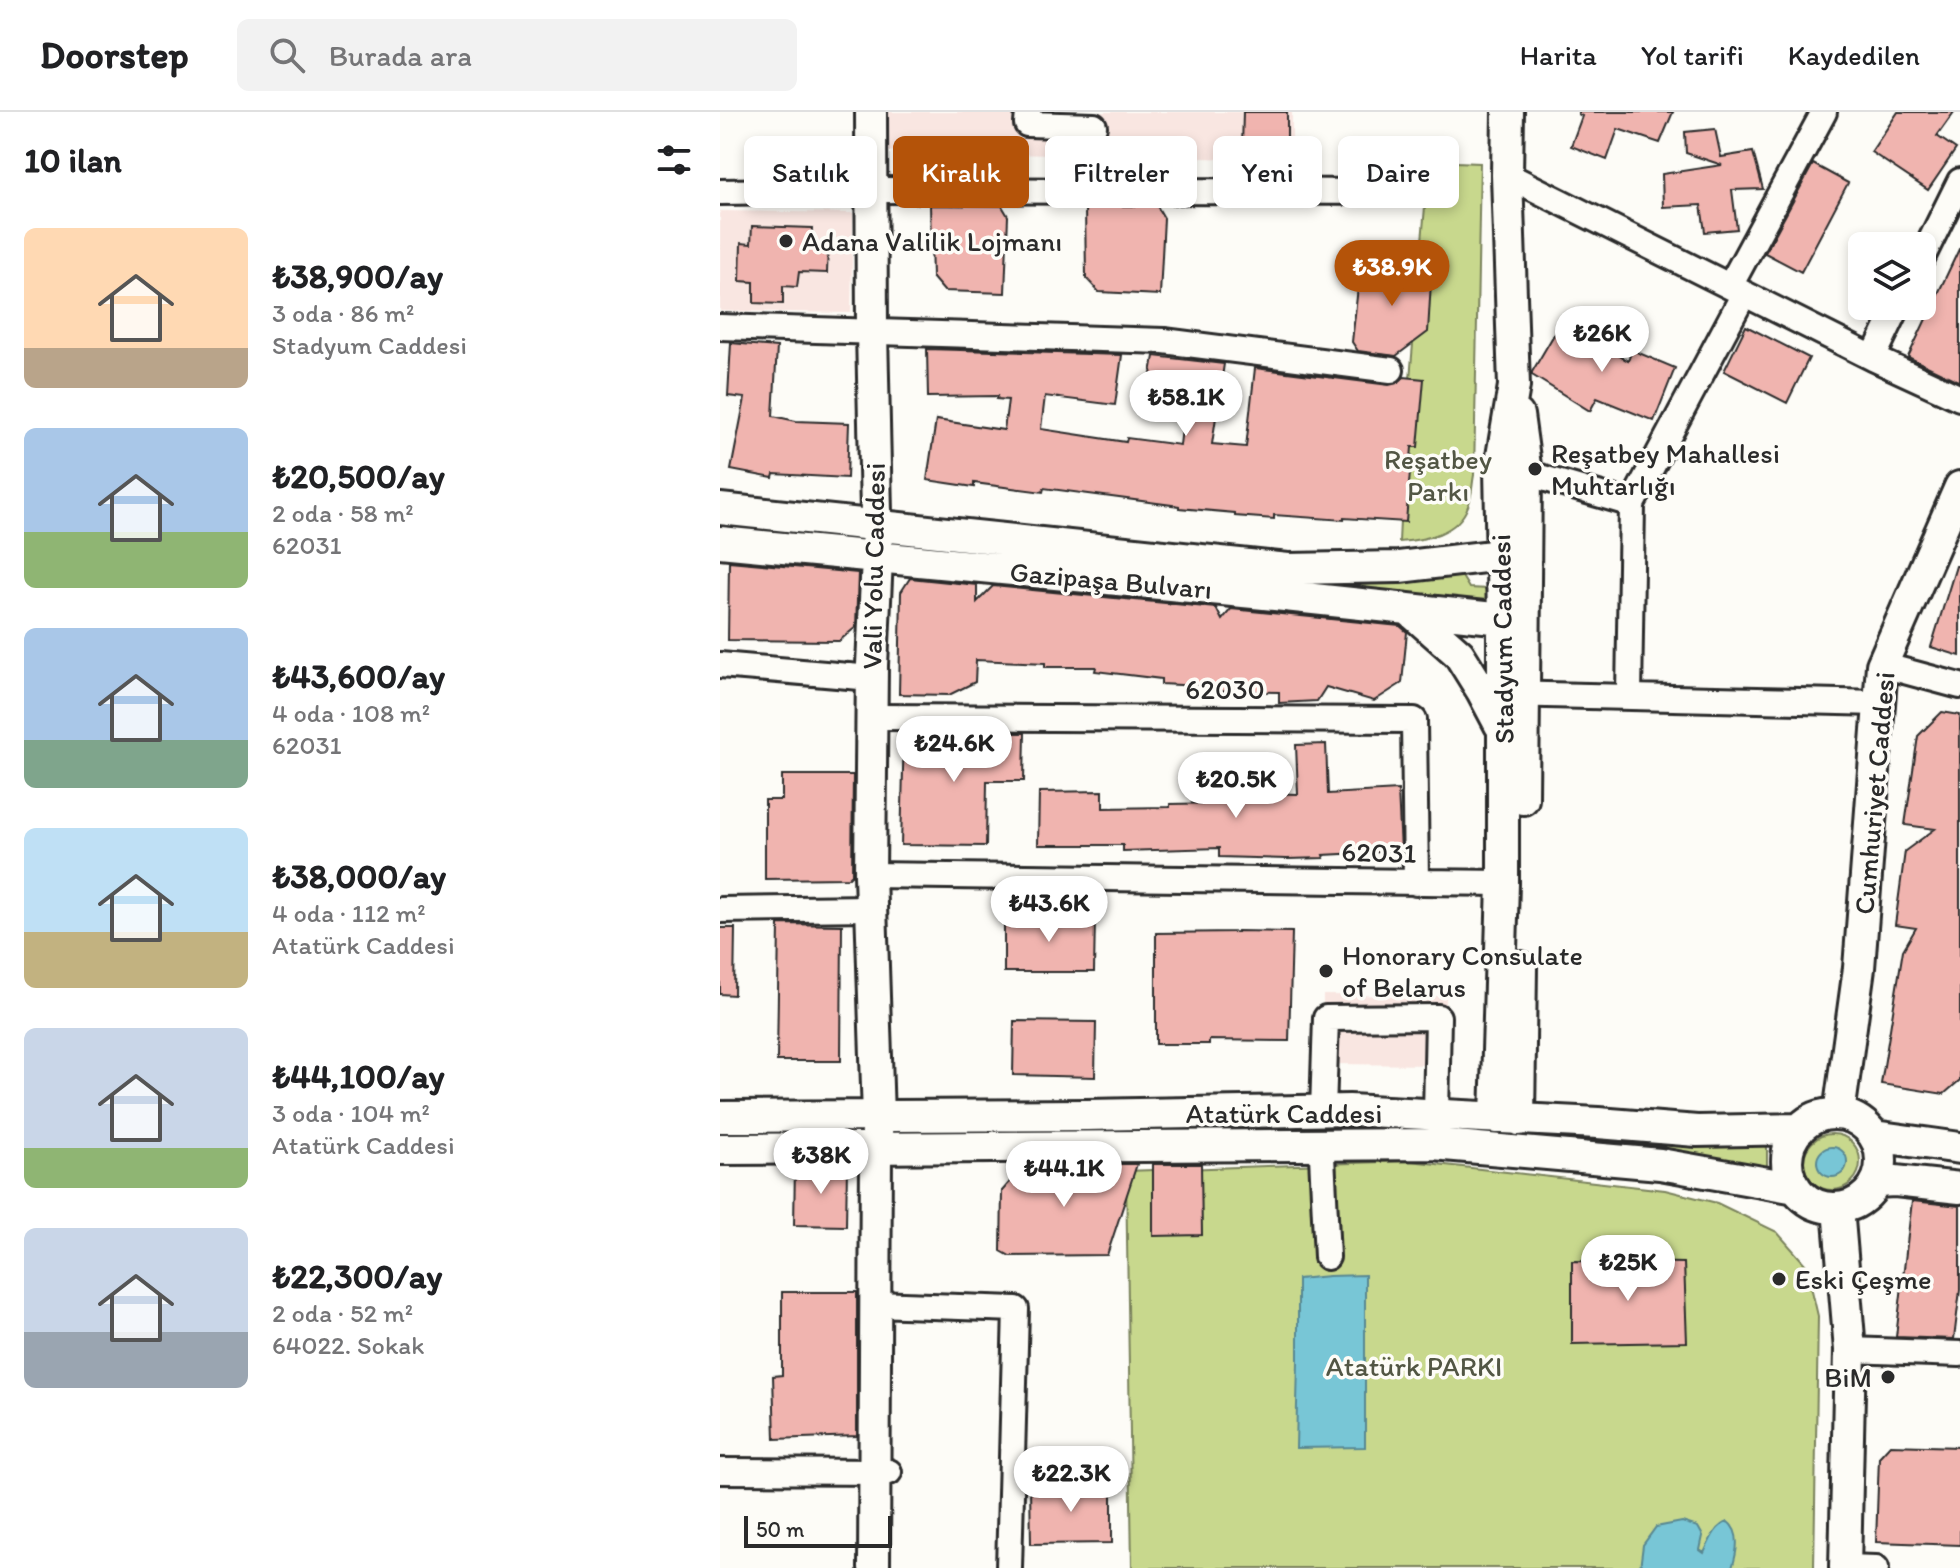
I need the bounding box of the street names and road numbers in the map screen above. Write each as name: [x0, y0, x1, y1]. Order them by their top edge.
street label: Vali Yolu Caddesi: [854, 462, 892, 670]
street label: Stadyum Caddesi: [1483, 534, 1521, 744]
street label: Gazipaşa Bulvarı: [1008, 554, 1214, 606]
street label: Cumhuriyet Caddesi: [1846, 670, 1902, 916]
street label: 62030: [1185, 672, 1265, 706]
street label: 62031: [1341, 834, 1417, 870]
street label: Atatürk Caddesi: [1186, 1096, 1382, 1130]

